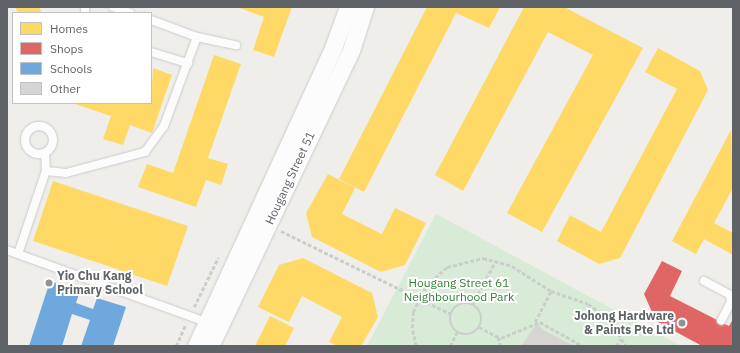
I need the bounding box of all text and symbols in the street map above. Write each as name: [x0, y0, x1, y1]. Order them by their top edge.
legend: [12, 12, 152, 104]
text: Homes: [50, 21, 88, 36]
text: Shops: [50, 41, 83, 56]
text: Schools: [50, 61, 92, 76]
text: Other: [50, 81, 81, 96]
street label: Hougang Street 51: [262, 129, 318, 227]
place label: Yio Chu Kang Primary School: [57, 269, 143, 297]
park label: Hougang Street 61 Neighbourhood Park: [404, 276, 514, 304]
marker: Yio Chu Kang Primary School: [44, 278, 54, 288]
place label: Johong Hardware & Paints Pte Ltd: [574, 309, 674, 337]
marker: Johong Hardware & Paints Pte Ltd: [677, 318, 687, 328]

